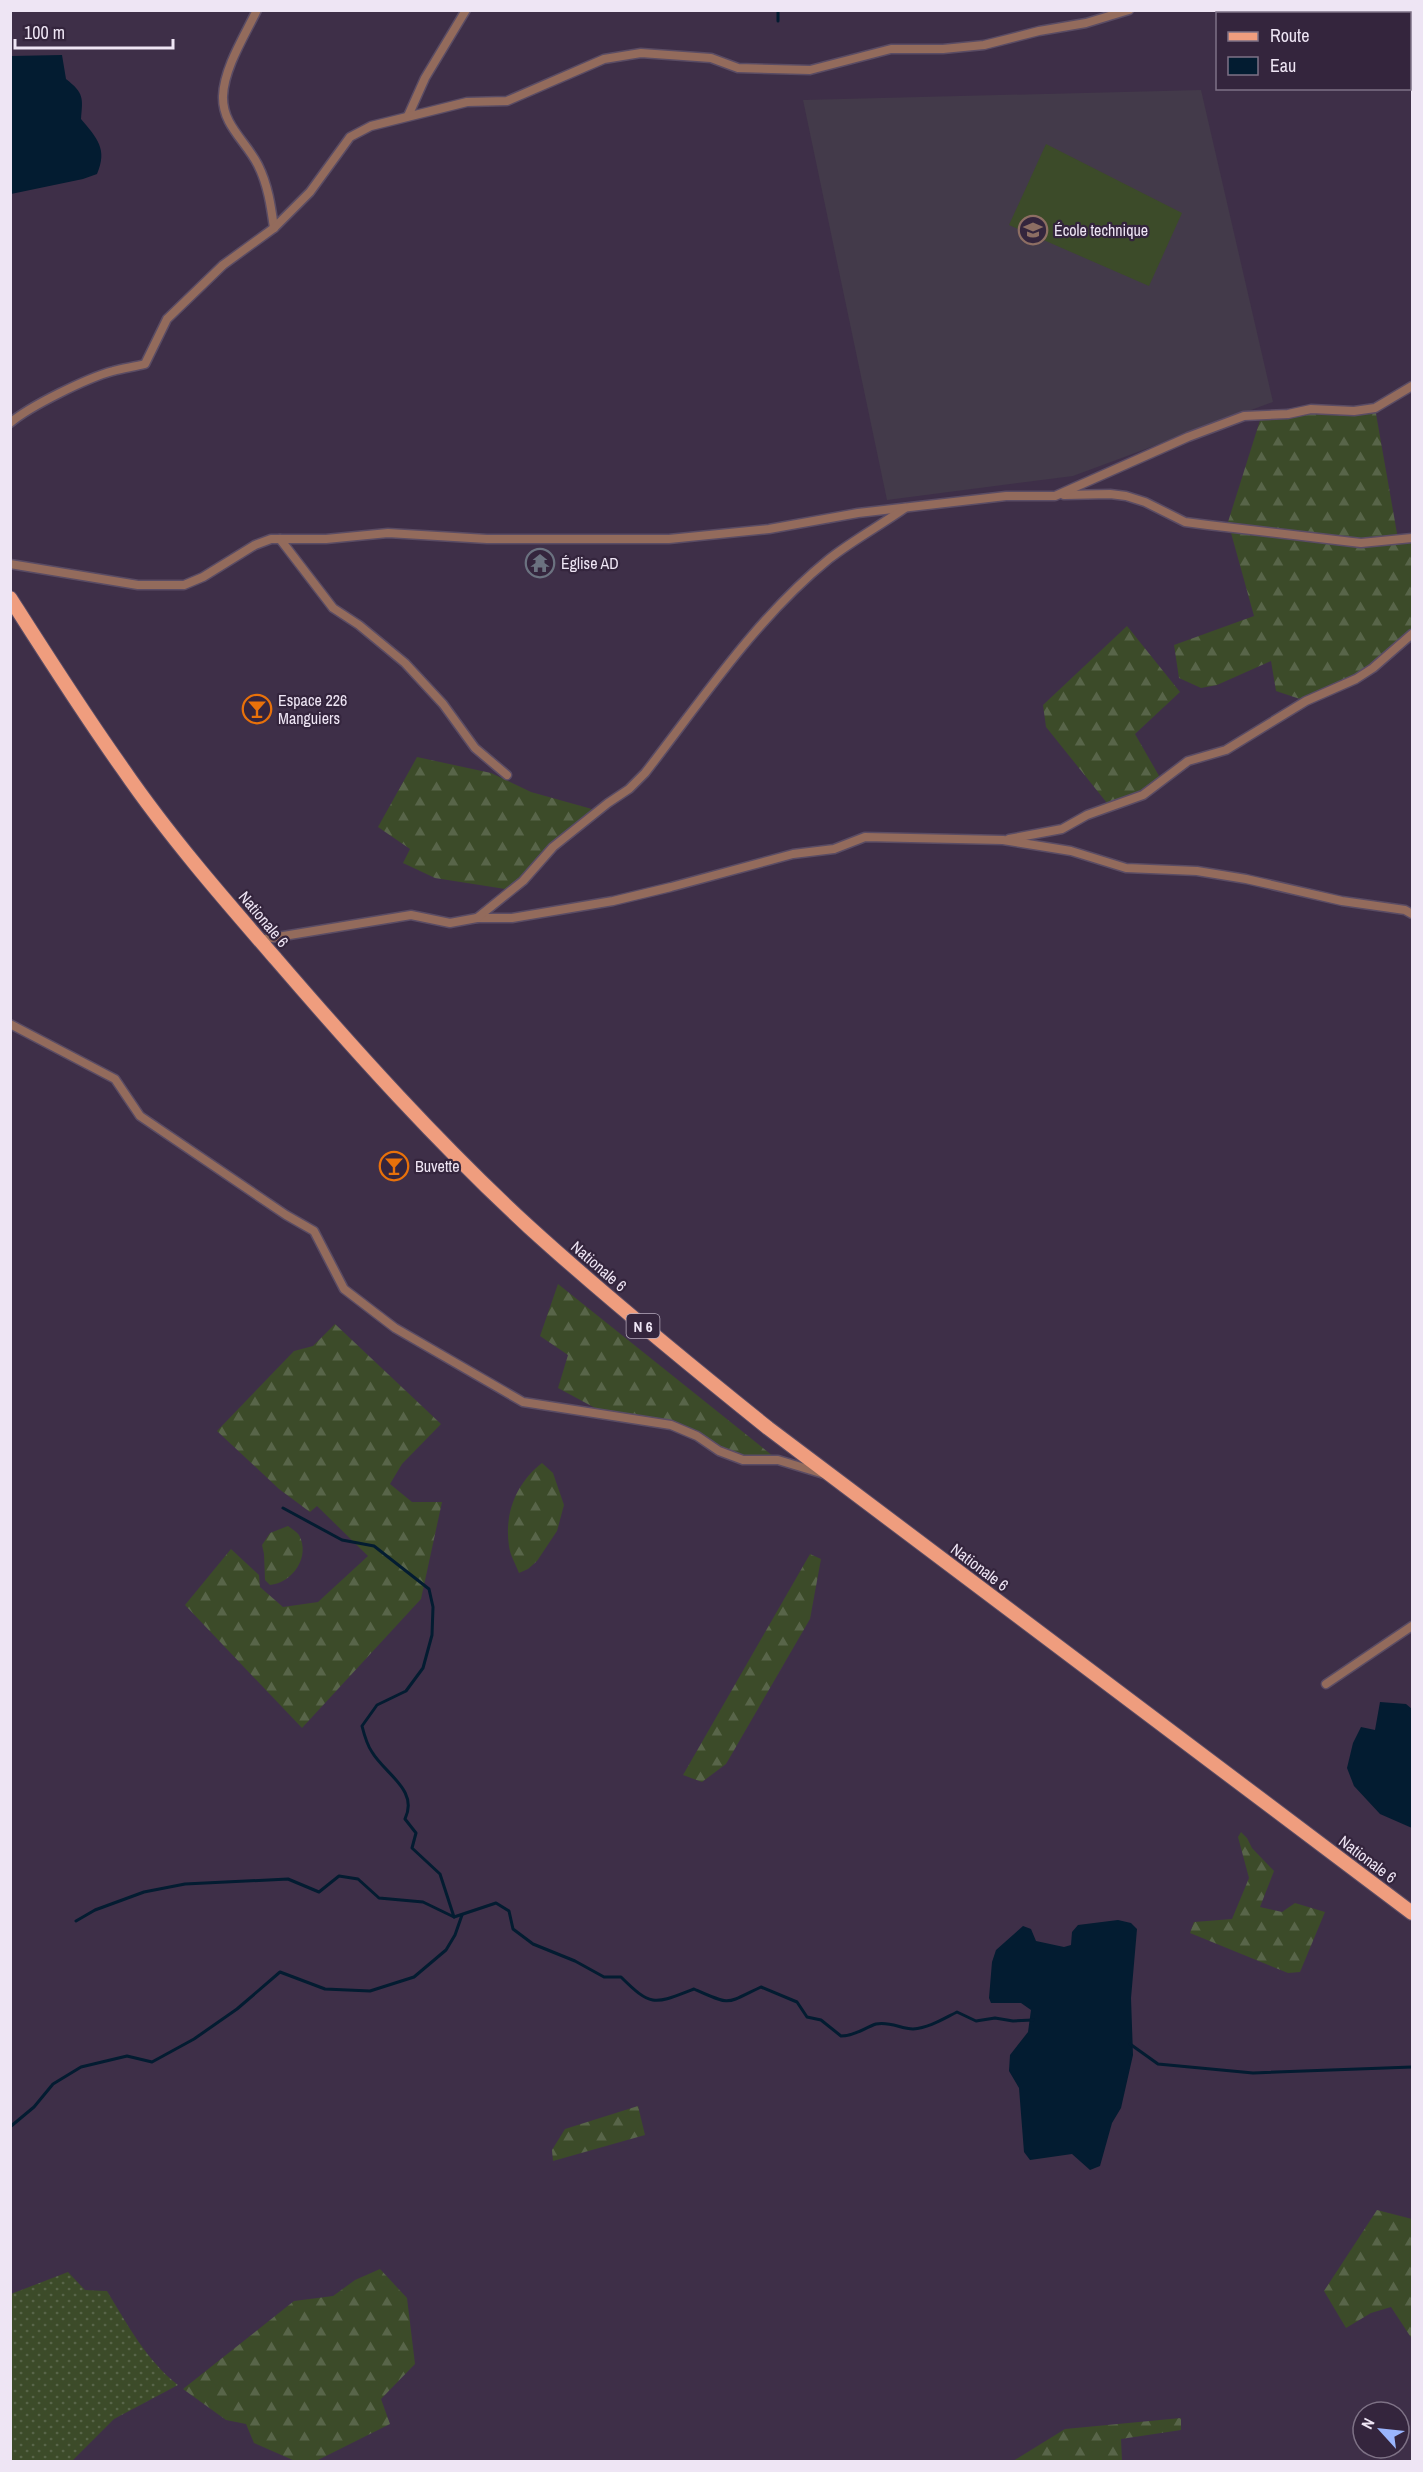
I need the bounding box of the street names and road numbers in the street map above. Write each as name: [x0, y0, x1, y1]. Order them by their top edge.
street label: Nationale 6: [234, 886, 294, 952]
street label: Nationale 6: [566, 1236, 632, 1296]
road number: N 6: [626, 1314, 660, 1338]
street label: Nationale 6: [947, 1538, 1013, 1596]
street label: Nationale 6: [1335, 1830, 1401, 1888]

